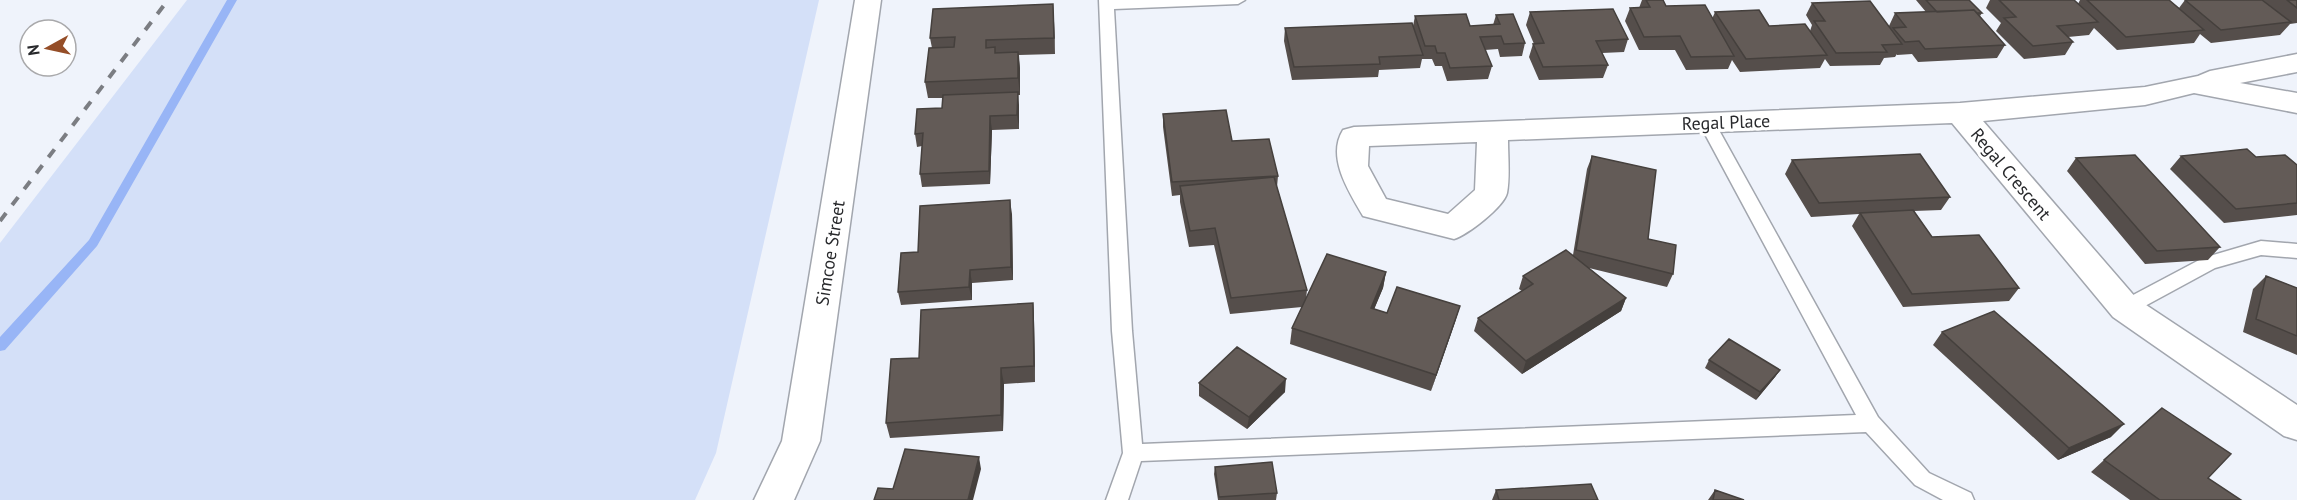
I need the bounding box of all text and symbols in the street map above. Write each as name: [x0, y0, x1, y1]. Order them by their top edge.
north arrow: [18, 18, 78, 78]
text: N: [23, 43, 44, 57]
street label: Regal Place: [1681, 109, 1771, 135]
street label: Regal Crescent: [1966, 123, 2056, 225]
street label: Simcoe Street: [810, 199, 850, 307]

